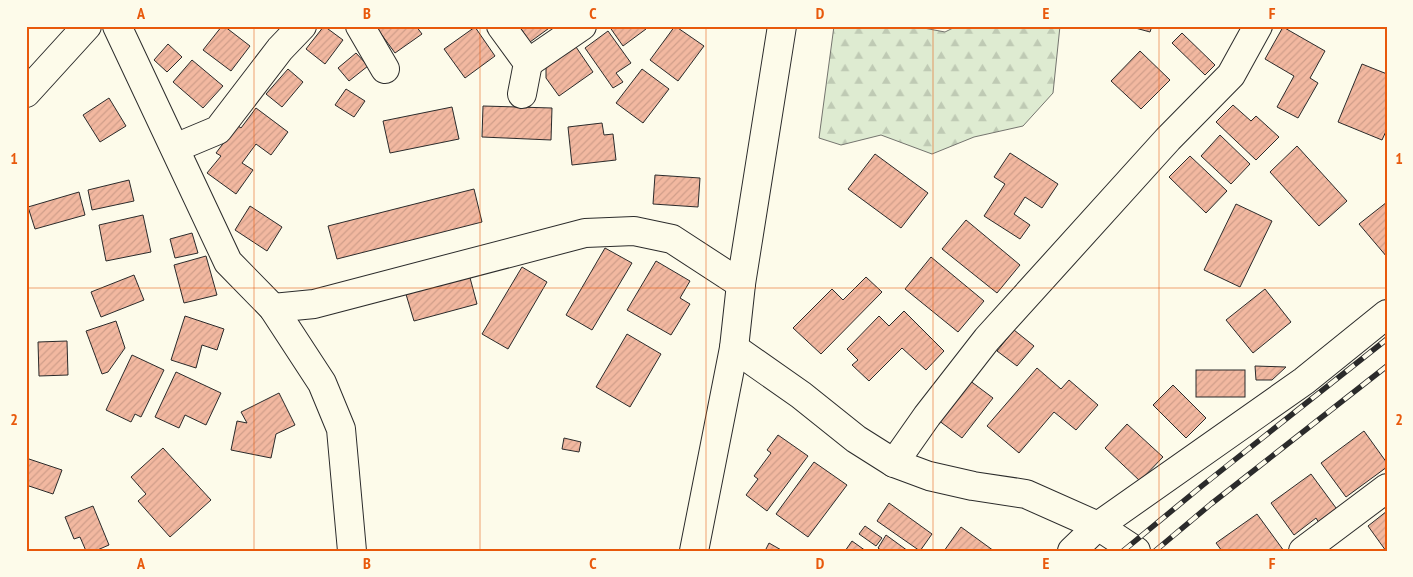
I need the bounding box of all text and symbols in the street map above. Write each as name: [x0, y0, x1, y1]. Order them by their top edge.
text: A: [136, 3, 146, 23]
text: B: [363, 3, 371, 23]
text: C: [589, 3, 597, 23]
text: D: [816, 3, 825, 23]
text: E: [1043, 3, 1050, 23]
text: F: [1269, 3, 1276, 23]
text: 1: [10, 148, 18, 168]
text: 1: [1395, 148, 1403, 168]
text: 2: [10, 409, 18, 429]
text: 2: [1395, 409, 1403, 429]
text: A: [136, 553, 146, 573]
text: B: [363, 553, 371, 573]
text: C: [589, 553, 597, 573]
text: D: [816, 553, 825, 573]
text: E: [1043, 553, 1050, 573]
text: F: [1269, 553, 1276, 573]

